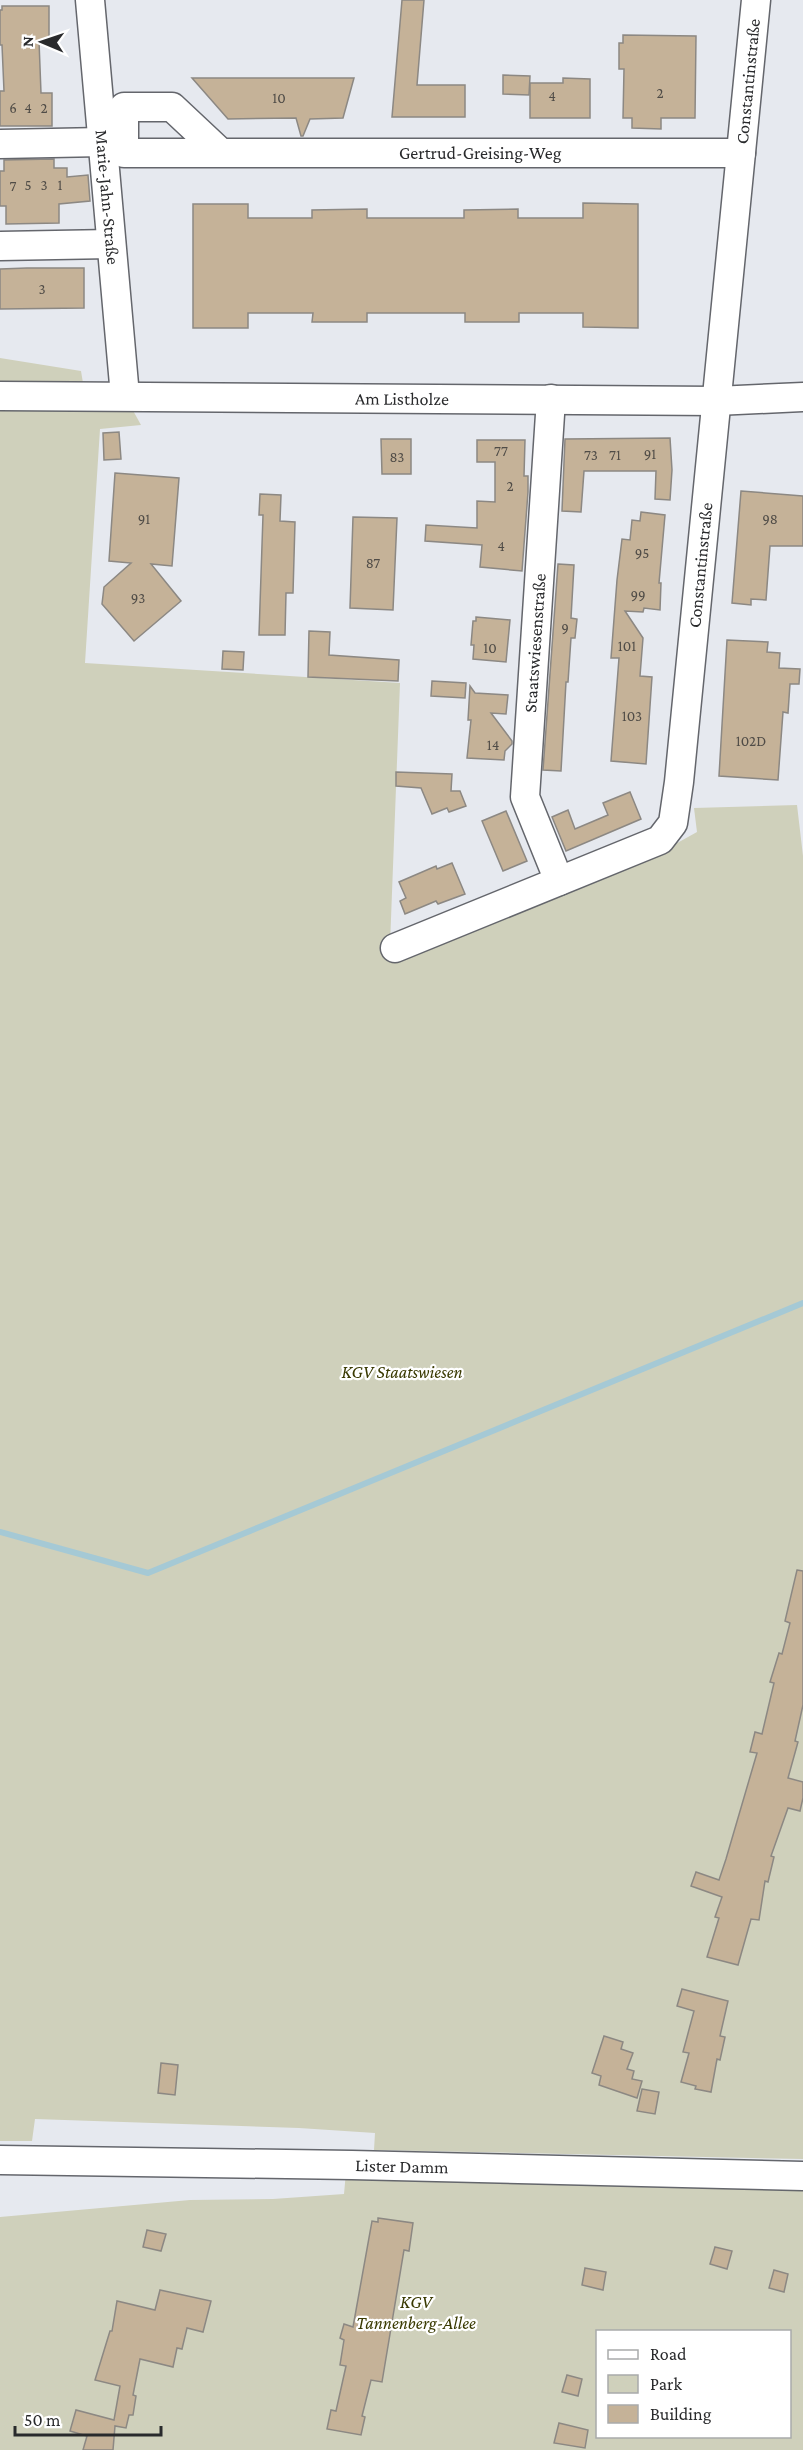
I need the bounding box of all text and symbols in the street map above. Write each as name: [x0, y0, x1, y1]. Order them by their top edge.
north arrow: [12, 12, 72, 72]
street label: Constantinstraße: [732, 18, 764, 145]
text: N: [19, 36, 36, 47]
house number: 2: [656, 85, 664, 101]
house number: 4: [548, 88, 556, 104]
house number: 10: [272, 90, 286, 106]
house number: 6: [9, 100, 17, 116]
house number: 4: [24, 100, 32, 116]
house number: 2: [40, 100, 48, 116]
street label: Marie-Jahn-Straße: [92, 129, 123, 266]
street label: Gertrud-Greising-Weg: [399, 143, 562, 163]
house number: 5: [24, 177, 32, 193]
house number: 3: [40, 177, 48, 193]
house number: 1: [58, 177, 63, 193]
house number: 7: [10, 178, 17, 194]
house number: 3: [38, 281, 46, 297]
street label: Am Listholze: [355, 388, 449, 409]
house number: 77: [494, 443, 508, 459]
house number: 91: [644, 446, 656, 462]
house number: 73: [584, 447, 598, 463]
house number: 71: [609, 447, 621, 463]
house number: 83: [390, 449, 404, 465]
house number: 2: [506, 478, 514, 494]
street label: Constantinstraße: [684, 501, 716, 629]
house number: 91: [138, 511, 150, 527]
house number: 98: [762, 511, 778, 527]
house number: 4: [497, 538, 505, 554]
house number: 95: [635, 545, 649, 561]
house number: 87: [366, 555, 380, 571]
street label: Staatswiesenstraße: [520, 573, 550, 713]
house number: 99: [630, 587, 646, 603]
house number: 93: [131, 590, 145, 606]
house number: 9: [561, 620, 569, 636]
house number: 101: [618, 638, 636, 654]
house number: 10: [483, 640, 497, 656]
house number: 103: [622, 708, 642, 724]
house number: 102D: [736, 733, 766, 749]
house number: 14: [487, 737, 499, 753]
park label: KGV Staatswiesen: [341, 1362, 463, 1382]
street label: Lister Damm: [355, 2155, 450, 2177]
park label: KGV Tannenberg-Allee: [356, 2292, 476, 2333]
legend: [596, 2330, 791, 2438]
text: Road: [650, 2344, 687, 2364]
text: Park: [650, 2374, 682, 2394]
scale bar: [15, 2399, 160, 2437]
text: Building: [650, 2404, 712, 2424]
text: 50 m: [24, 2410, 61, 2430]

